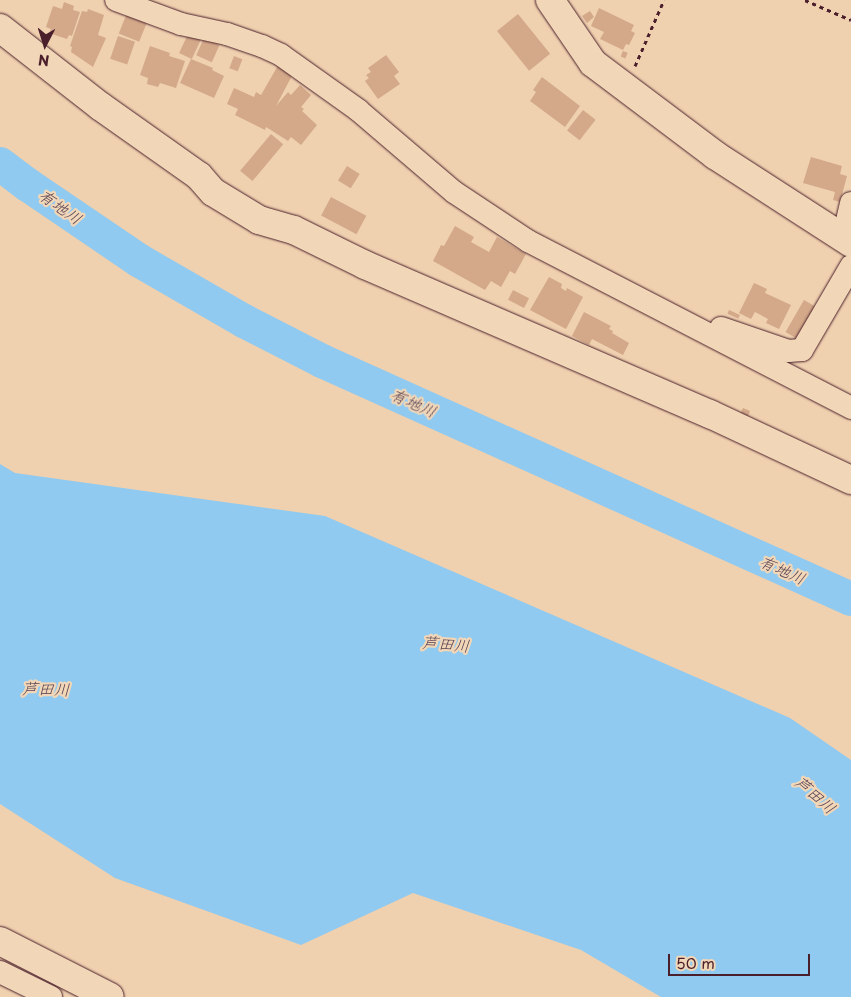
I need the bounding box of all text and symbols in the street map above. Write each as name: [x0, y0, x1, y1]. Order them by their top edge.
north arrow: [20, 20, 70, 70]
text: N: [37, 49, 50, 71]
water label: 有地川: [36, 184, 86, 228]
water label: 有地川: [388, 383, 440, 421]
water label: 有地川: [757, 550, 809, 588]
water label: 芦田川: [421, 631, 471, 655]
water label: 芦田川: [22, 678, 70, 698]
water label: 芦田川: [792, 771, 840, 817]
scale bar: [671, 944, 814, 976]
text: 50 m: [676, 951, 715, 974]

